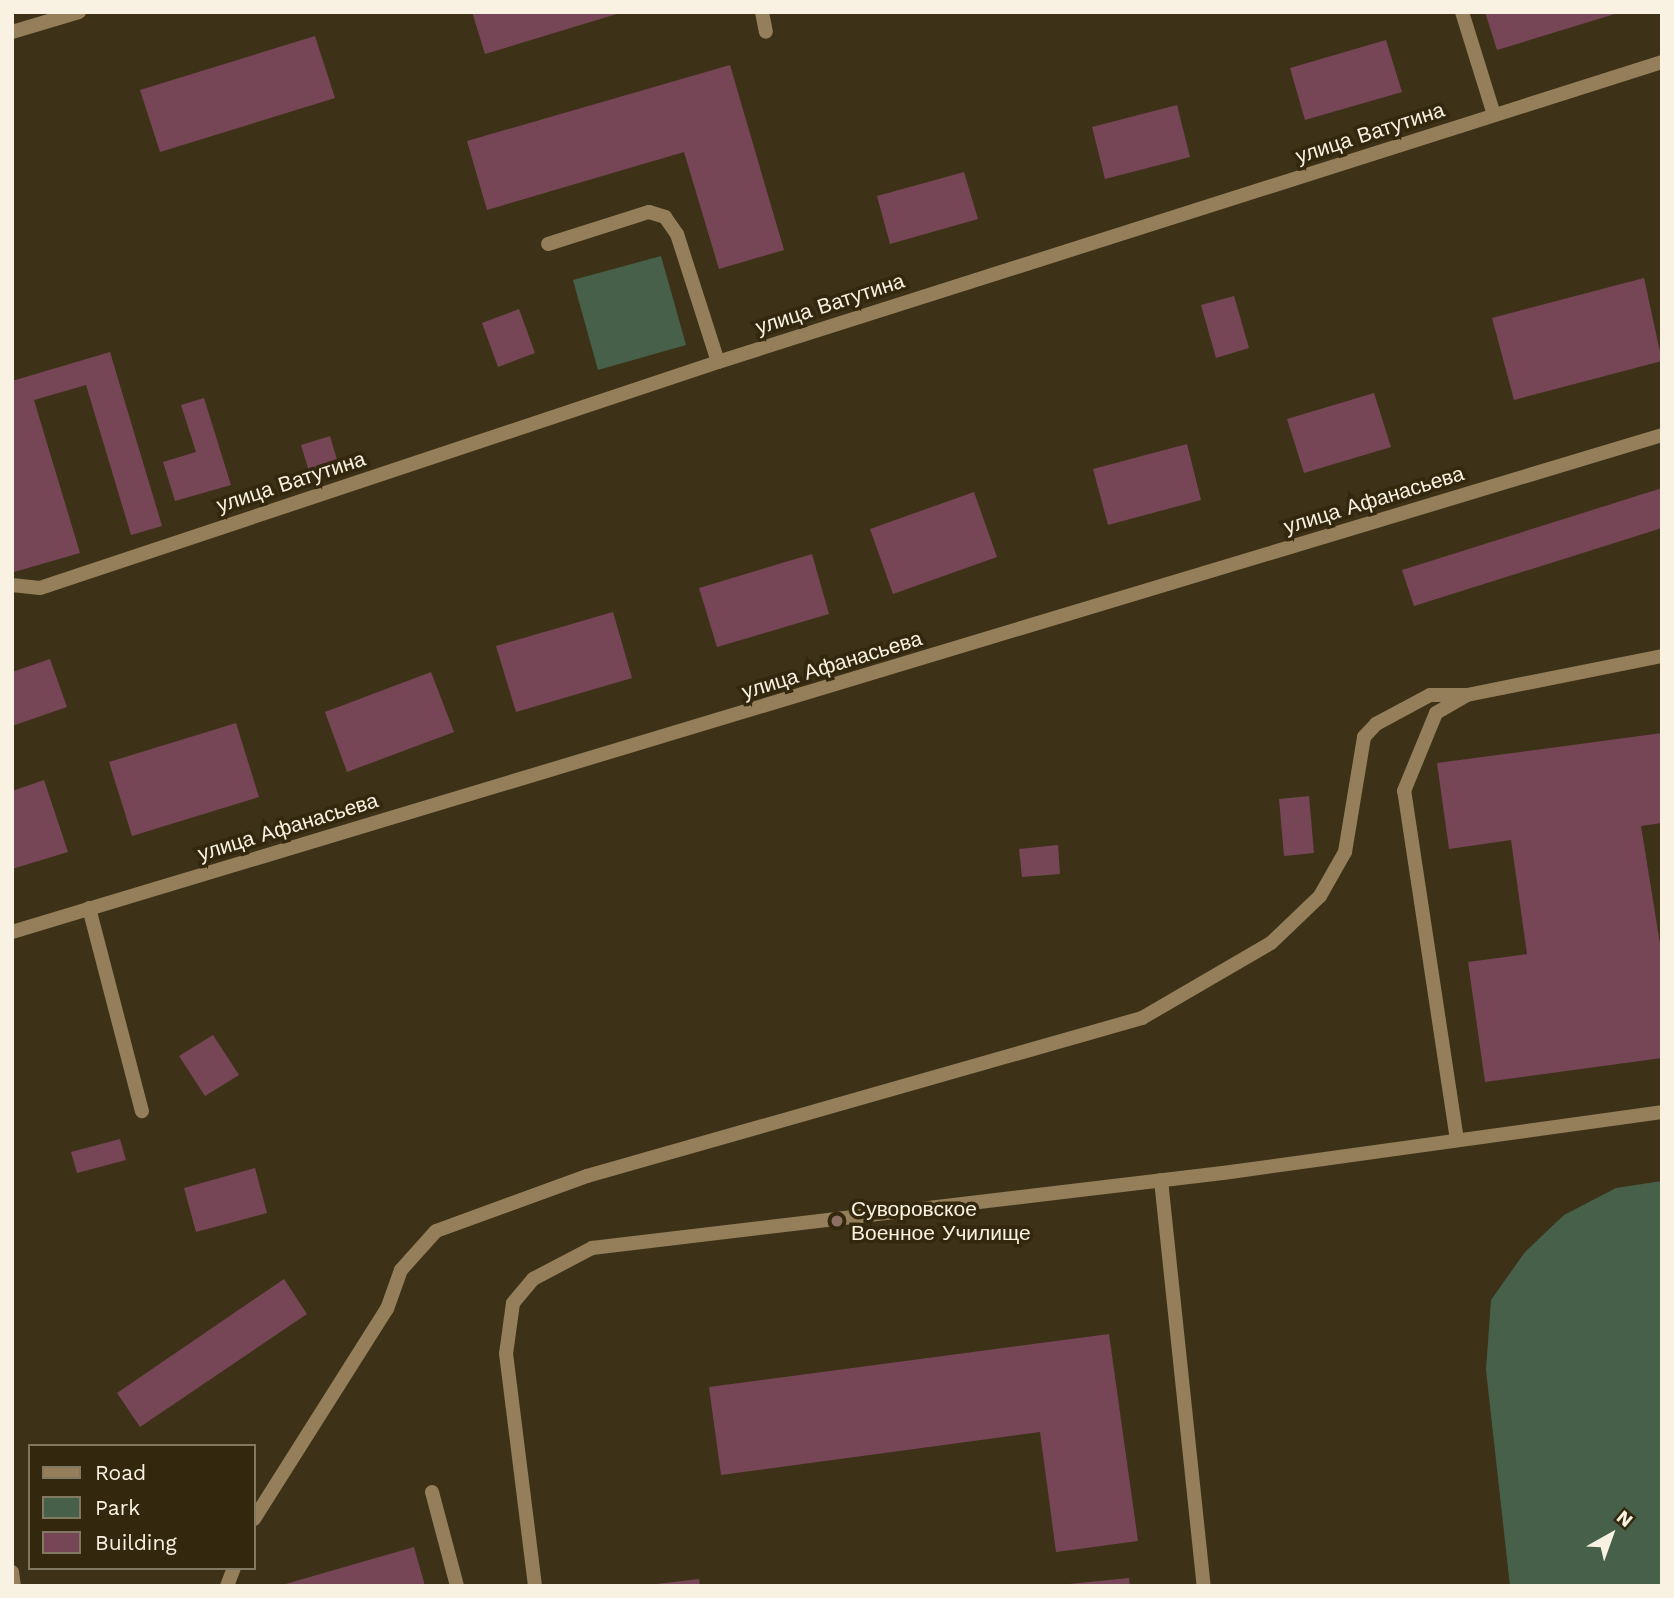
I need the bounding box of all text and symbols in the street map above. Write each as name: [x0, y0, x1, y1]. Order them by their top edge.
street label: улица Ватутина: [1292, 97, 1448, 169]
street label: улица Ватутина: [752, 268, 908, 340]
street label: улица Ватутина: [213, 446, 369, 518]
street label: улица Афанасьева: [1281, 461, 1467, 539]
street label: улица Афанасьева: [739, 626, 925, 704]
street label: улица Афанасьева: [195, 788, 381, 866]
place label: Суворовское Военное Училище: [851, 1196, 1031, 1246]
marker: Суворовское Военное Училище: [829, 1213, 845, 1229]
legend: [28, 1444, 256, 1570]
text: Road: [95, 1460, 146, 1485]
text: Park: [95, 1495, 140, 1520]
north arrow: [1576, 1500, 1646, 1570]
text: N: [1612, 1505, 1638, 1532]
text: Building: [95, 1530, 177, 1555]

